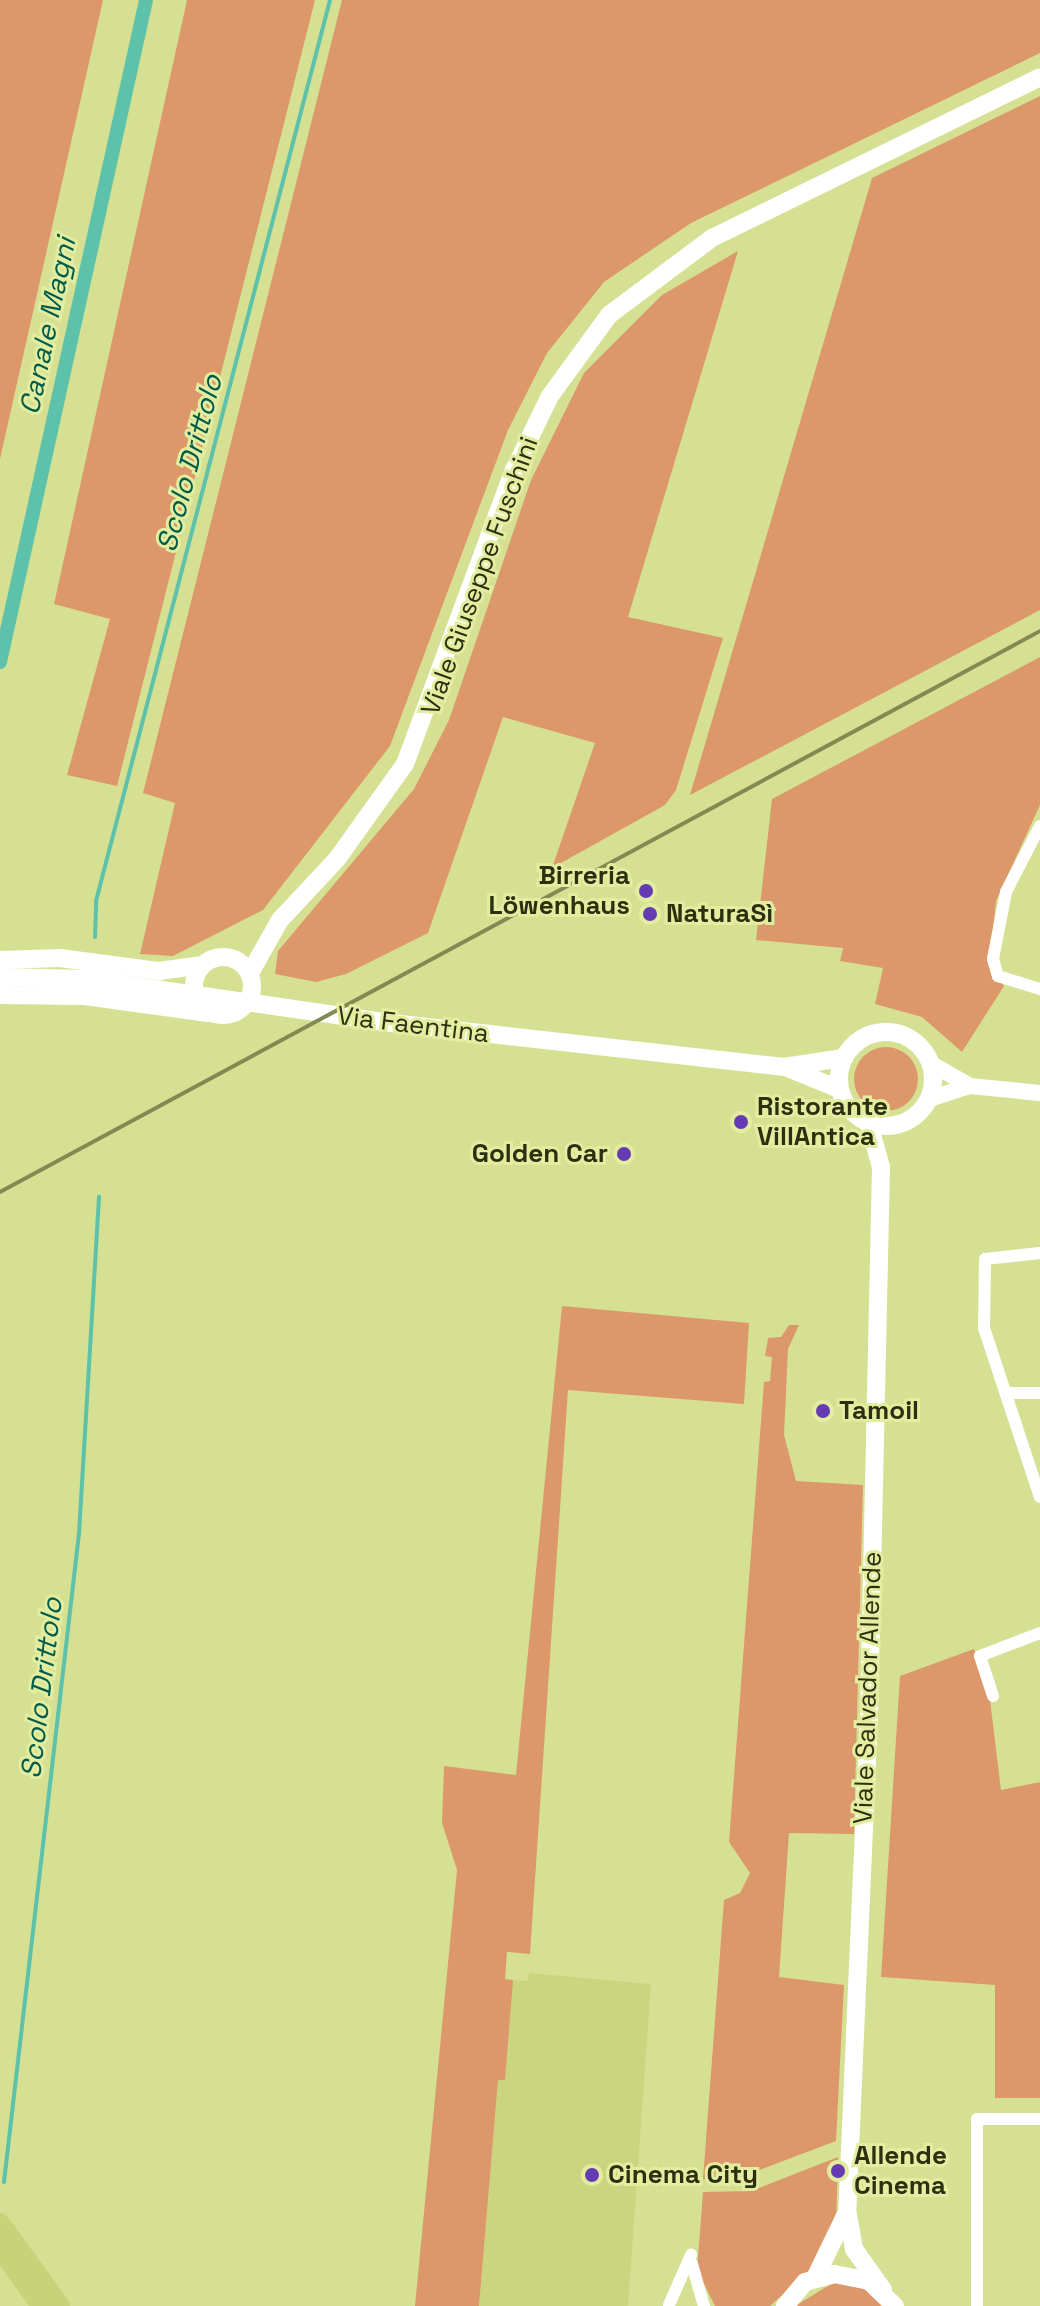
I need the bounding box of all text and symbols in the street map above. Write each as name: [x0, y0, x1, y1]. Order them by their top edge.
water label: Canale Magni: [12, 235, 82, 417]
water label: Scolo Drittolo: [149, 371, 229, 555]
street label: Viale Giuseppe Fuschini: [415, 433, 545, 719]
place label: Birreria Löwenhaus: [488, 860, 630, 922]
marker: Birreria Löwenhaus: [637, 882, 655, 900]
place label: NaturaSì: [666, 898, 773, 930]
marker: NaturaSì: [641, 905, 659, 923]
street label: Via Faentina: [335, 1000, 491, 1050]
place label: Ristorante VillAntica: [757, 1091, 888, 1152]
marker: Ristorante VillAntica: [732, 1113, 750, 1131]
place label: Golden Car: [472, 1138, 608, 1170]
marker: Golden Car: [615, 1145, 633, 1163]
place label: Tamoil: [839, 1395, 919, 1427]
marker: Tamoil: [814, 1402, 832, 1420]
street label: Viale Salvador Allende: [848, 1551, 888, 1825]
water label: Scolo Drittolo: [13, 1596, 69, 1780]
place label: Allende Cinema: [854, 2140, 947, 2202]
place label: Cinema City: [608, 2159, 758, 2191]
marker: Allende Cinema: [829, 2162, 847, 2180]
marker: Cinema City: [583, 2166, 601, 2184]

